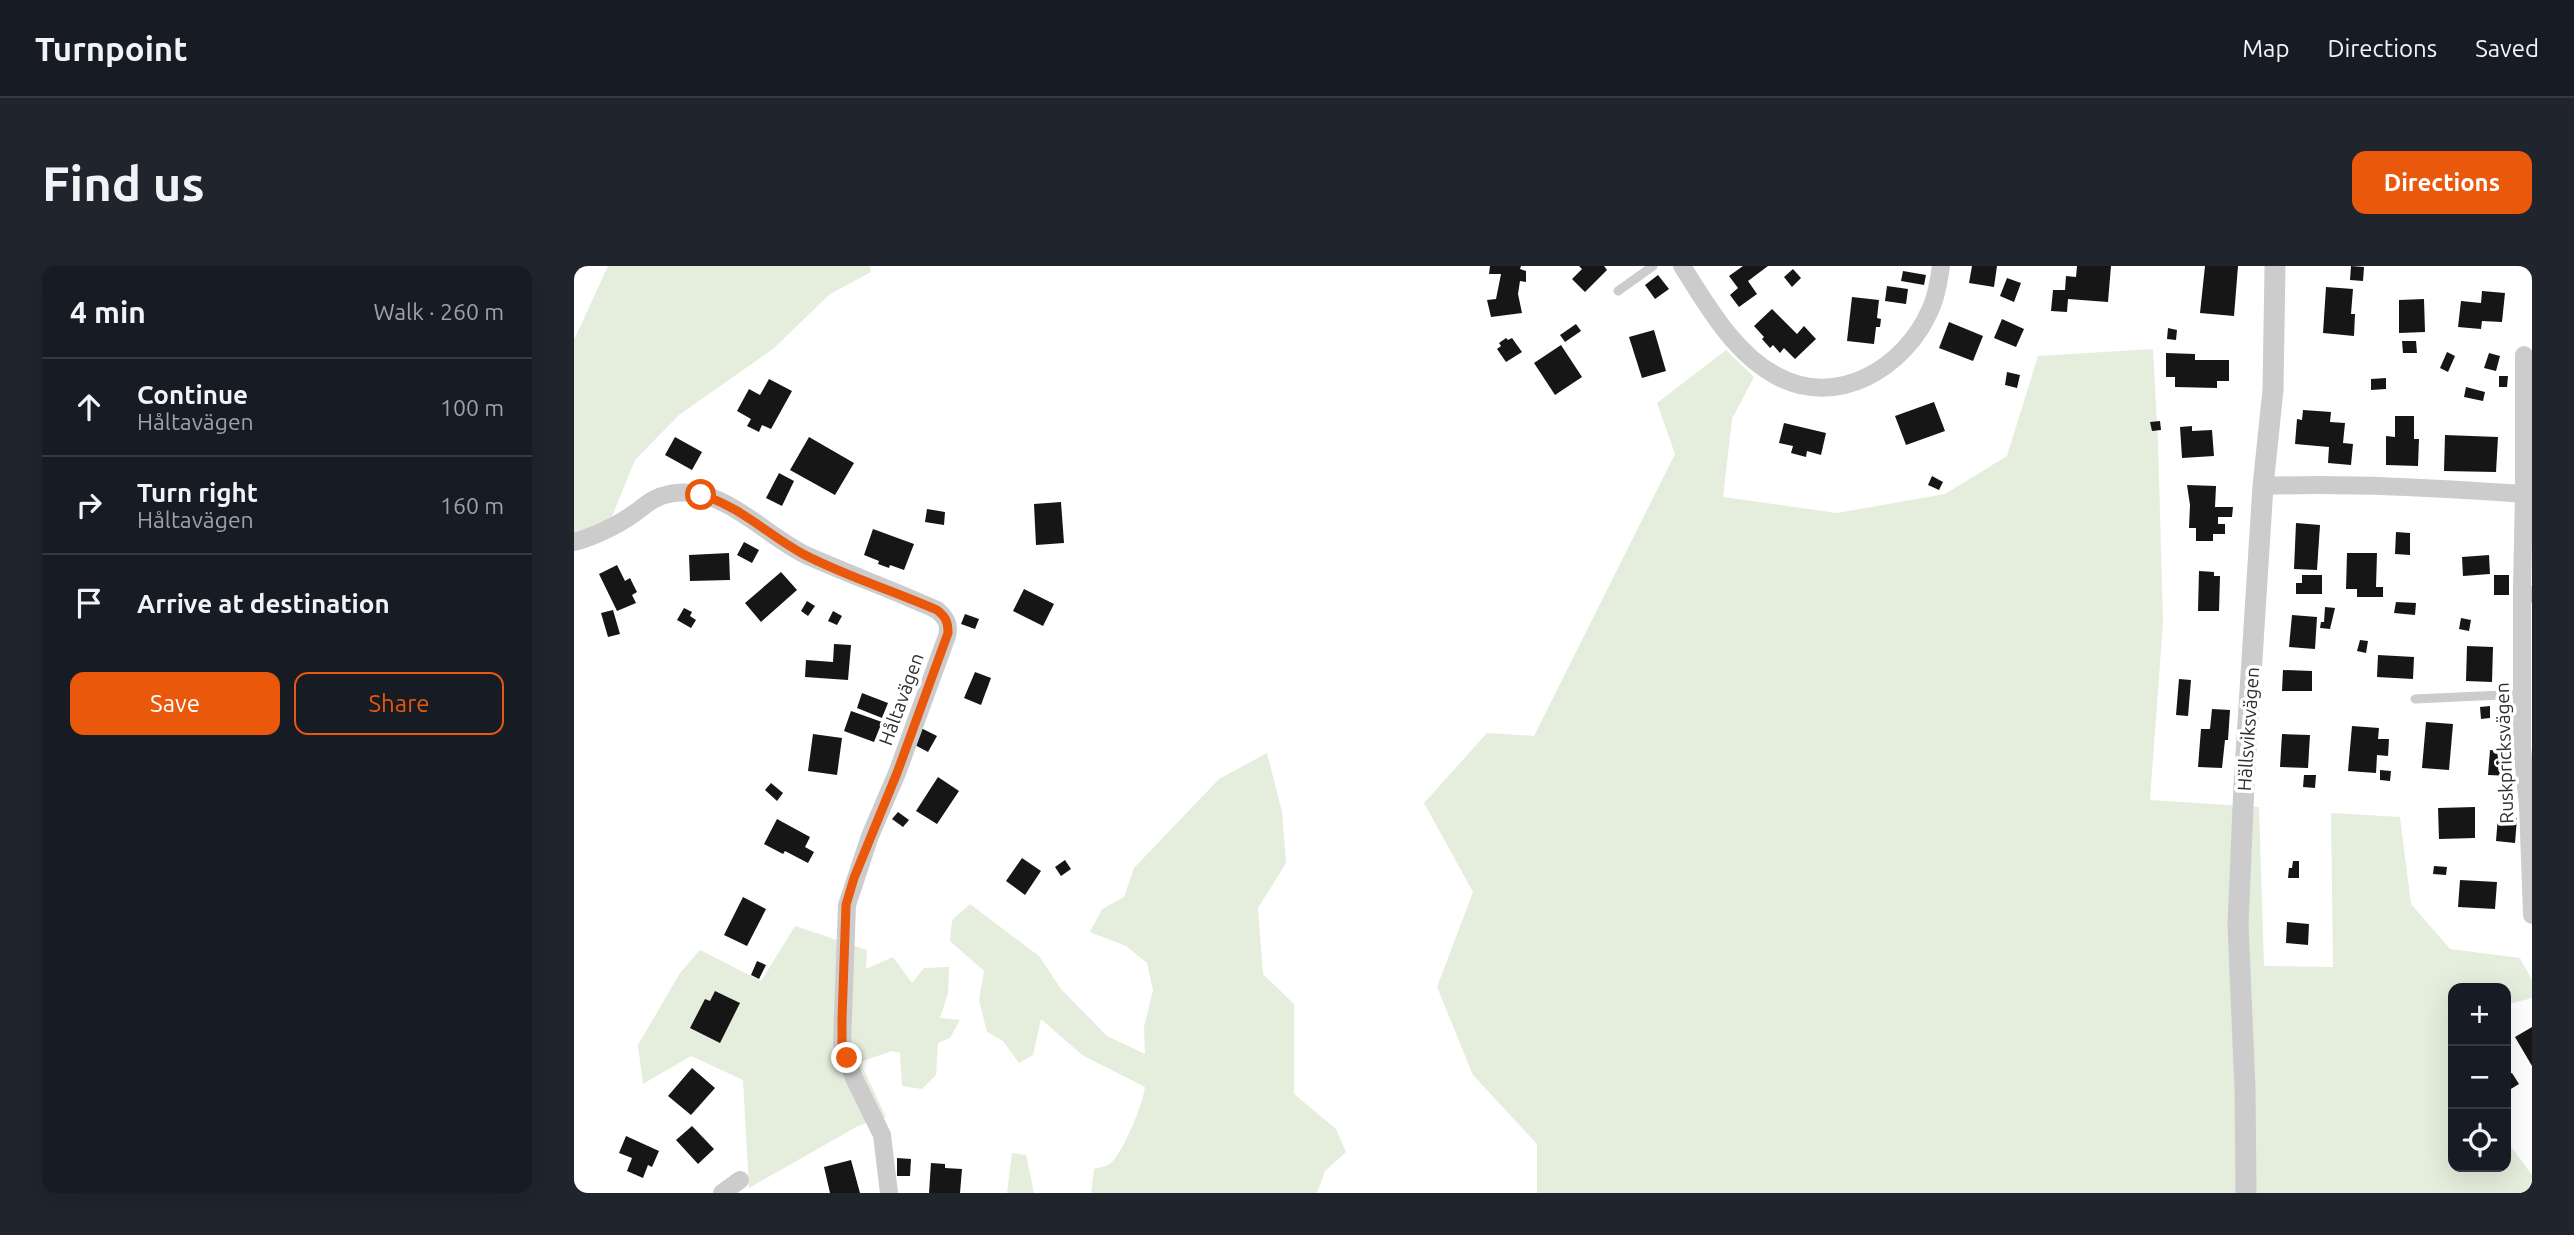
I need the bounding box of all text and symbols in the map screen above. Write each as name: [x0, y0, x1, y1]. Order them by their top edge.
text: Turnpoint: [35, 30, 187, 67]
text: Map: [2242, 35, 2289, 62]
text: Directions: [2327, 35, 2437, 62]
text: Saved: [2475, 35, 2539, 62]
button: Directions: [2352, 151, 2532, 214]
text: Find us: [42, 155, 205, 210]
text: 4 min: [70, 295, 146, 329]
text: Walk · 260 m: [373, 299, 504, 324]
text: Continue: [137, 380, 248, 409]
icon: ahead: [70, 388, 108, 426]
text: 100 m: [440, 395, 504, 420]
text: Håltavägen: [137, 409, 254, 434]
text: Turn right: [137, 478, 258, 507]
route start: [685, 479, 716, 510]
icon: right: [70, 486, 108, 524]
text: 160 m: [440, 493, 504, 518]
text: Håltavägen: [137, 507, 254, 532]
icon: arrive: [70, 584, 108, 622]
text: Arrive at destination: [137, 589, 390, 618]
street label: Håltavägen: [874, 650, 928, 748]
street label: Hällsviksvägen: [2233, 666, 2263, 792]
button: Save: [70, 672, 280, 735]
button: Share: [294, 672, 504, 735]
street label: Ruskpricksvägen: [2491, 682, 2517, 824]
map controls: [2448, 983, 2511, 1172]
button: +: [2448, 983, 2511, 1046]
route end: [831, 1042, 862, 1073]
button: −: [2448, 1046, 2511, 1109]
button: locate: [2448, 1109, 2511, 1172]

